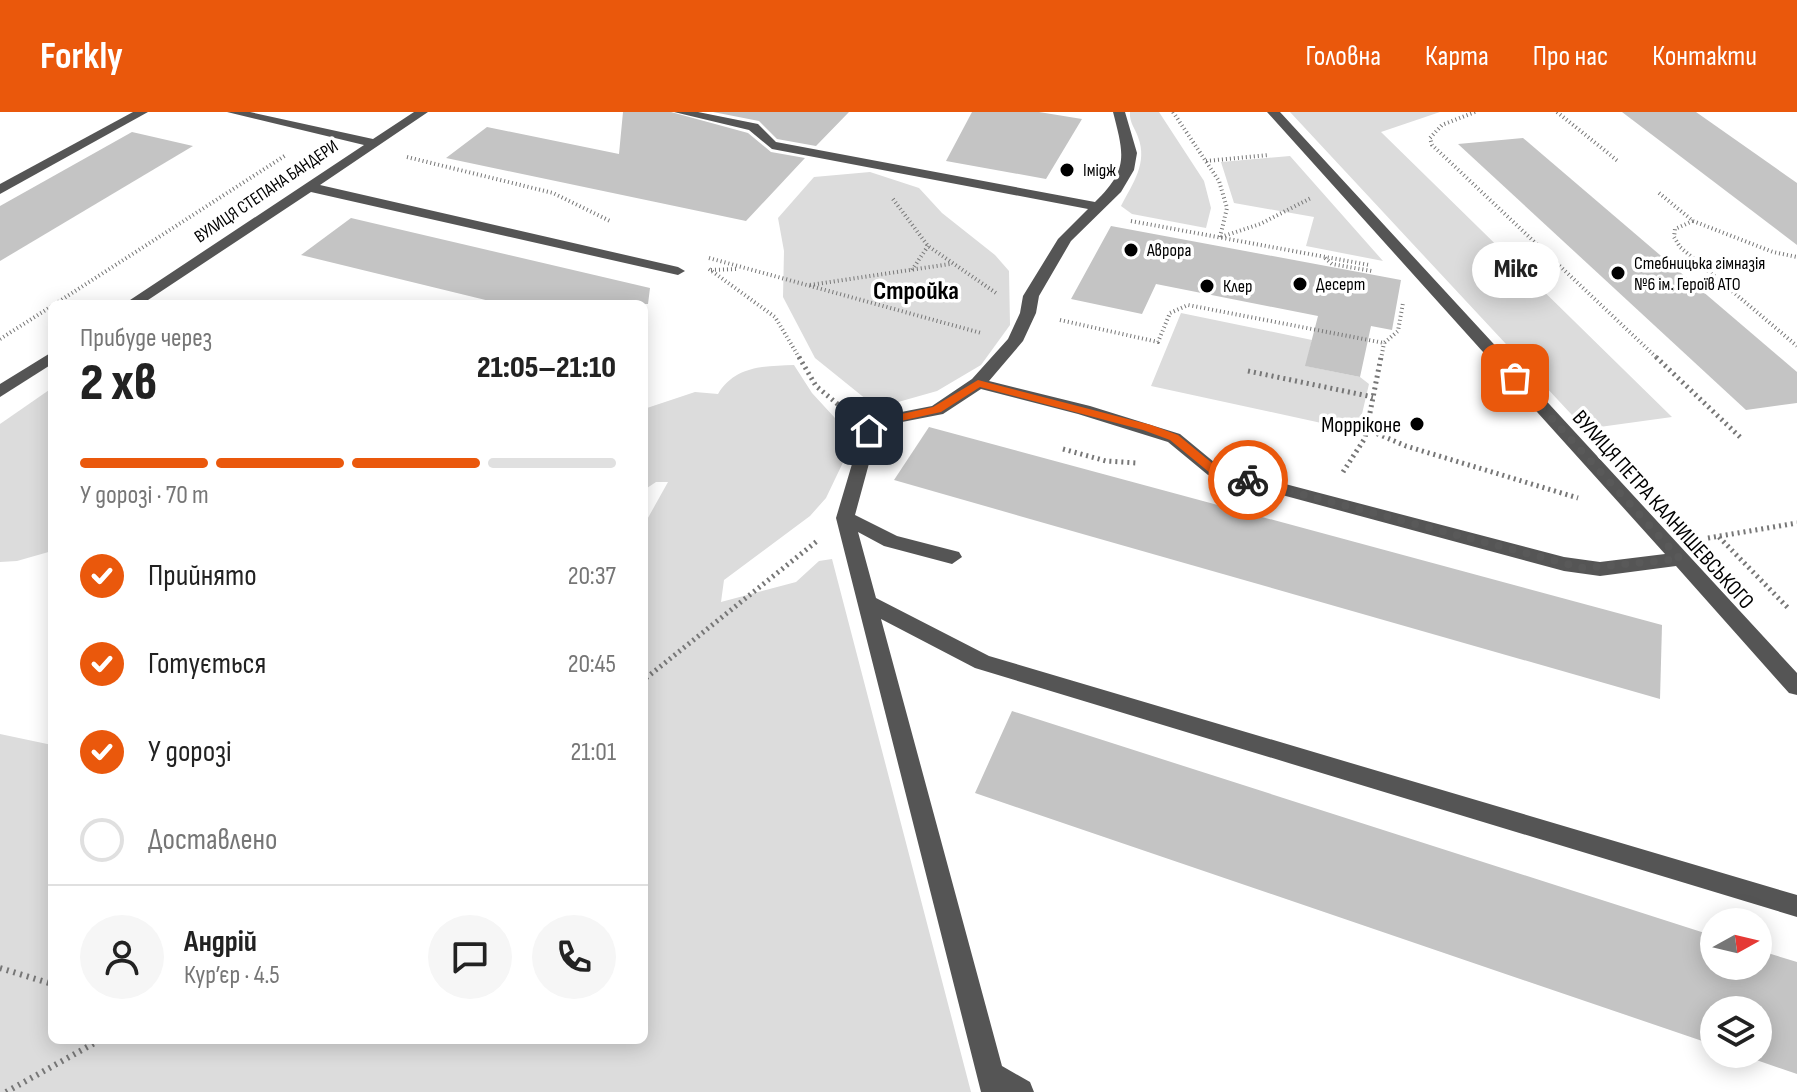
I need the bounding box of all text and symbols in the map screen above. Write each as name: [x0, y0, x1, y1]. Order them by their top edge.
text: Forkly: [40, 34, 123, 79]
text: Головна: [1305, 40, 1381, 73]
text: Карта: [1425, 40, 1489, 73]
text: Про нас: [1533, 40, 1608, 73]
text: Контакти: [1652, 40, 1757, 73]
street label: ВУЛИЦЯ СТЕПАНА БАНДЕРИ: [190, 136, 342, 247]
place label: Імідж: [1083, 160, 1116, 181]
marker: Імідж: [1058, 161, 1076, 179]
place label: Аврора: [1146, 240, 1191, 261]
marker: Аврора: [1122, 241, 1140, 259]
callout: Мікс: [1471, 242, 1559, 298]
place label: Стебницька гімназія №6 ім. Героїв АТО: [1634, 253, 1765, 295]
text: Мікс: [1494, 254, 1538, 285]
marker: Стебницька гімназія №6 ім. Героїв АТО: [1609, 264, 1627, 282]
place label: Десерт: [1316, 274, 1365, 295]
marker: Десерт: [1291, 275, 1309, 293]
district label: Стройка: [873, 276, 959, 307]
place label: Клер: [1223, 276, 1252, 297]
marker: Клер: [1198, 277, 1216, 295]
text: Прибуде через: [80, 323, 212, 354]
pin: [1481, 344, 1549, 412]
text: 21:05–21:10: [477, 350, 616, 386]
text: 2 хв: [80, 352, 157, 415]
icon: bag: [1493, 356, 1537, 400]
pin: [835, 397, 903, 465]
street label: ВУЛИЦЯ ПЕТРА КАЛНИШЕВСЬКОГО: [1566, 405, 1759, 615]
icon: home: [847, 409, 891, 453]
place label: Морріконе: [1321, 412, 1401, 439]
marker: Морріконе: [1408, 415, 1426, 433]
courier: [1208, 440, 1288, 520]
icon: bike: [1226, 458, 1270, 502]
text: У дорозі · 70 m: [80, 480, 209, 511]
icon: check: [80, 554, 124, 598]
text: Прийнято: [148, 558, 257, 594]
text: 20:37: [568, 561, 616, 592]
icon: check: [80, 642, 124, 686]
text: Готується: [148, 646, 266, 682]
text: 20:45: [568, 649, 616, 680]
icon: check: [80, 730, 124, 774]
text: У дорозі: [148, 734, 232, 770]
text: 21:01: [571, 737, 616, 768]
text: Доставлено: [148, 822, 278, 858]
north arrow: [1700, 908, 1772, 980]
map controls: [1700, 908, 1772, 1068]
button: person: [80, 915, 164, 999]
button: chat: [428, 915, 512, 999]
button: phone: [532, 915, 616, 999]
text: Андрій: [184, 924, 257, 960]
text: Кур’єр · 4.5: [184, 960, 280, 991]
button: layers: [1700, 996, 1772, 1068]

